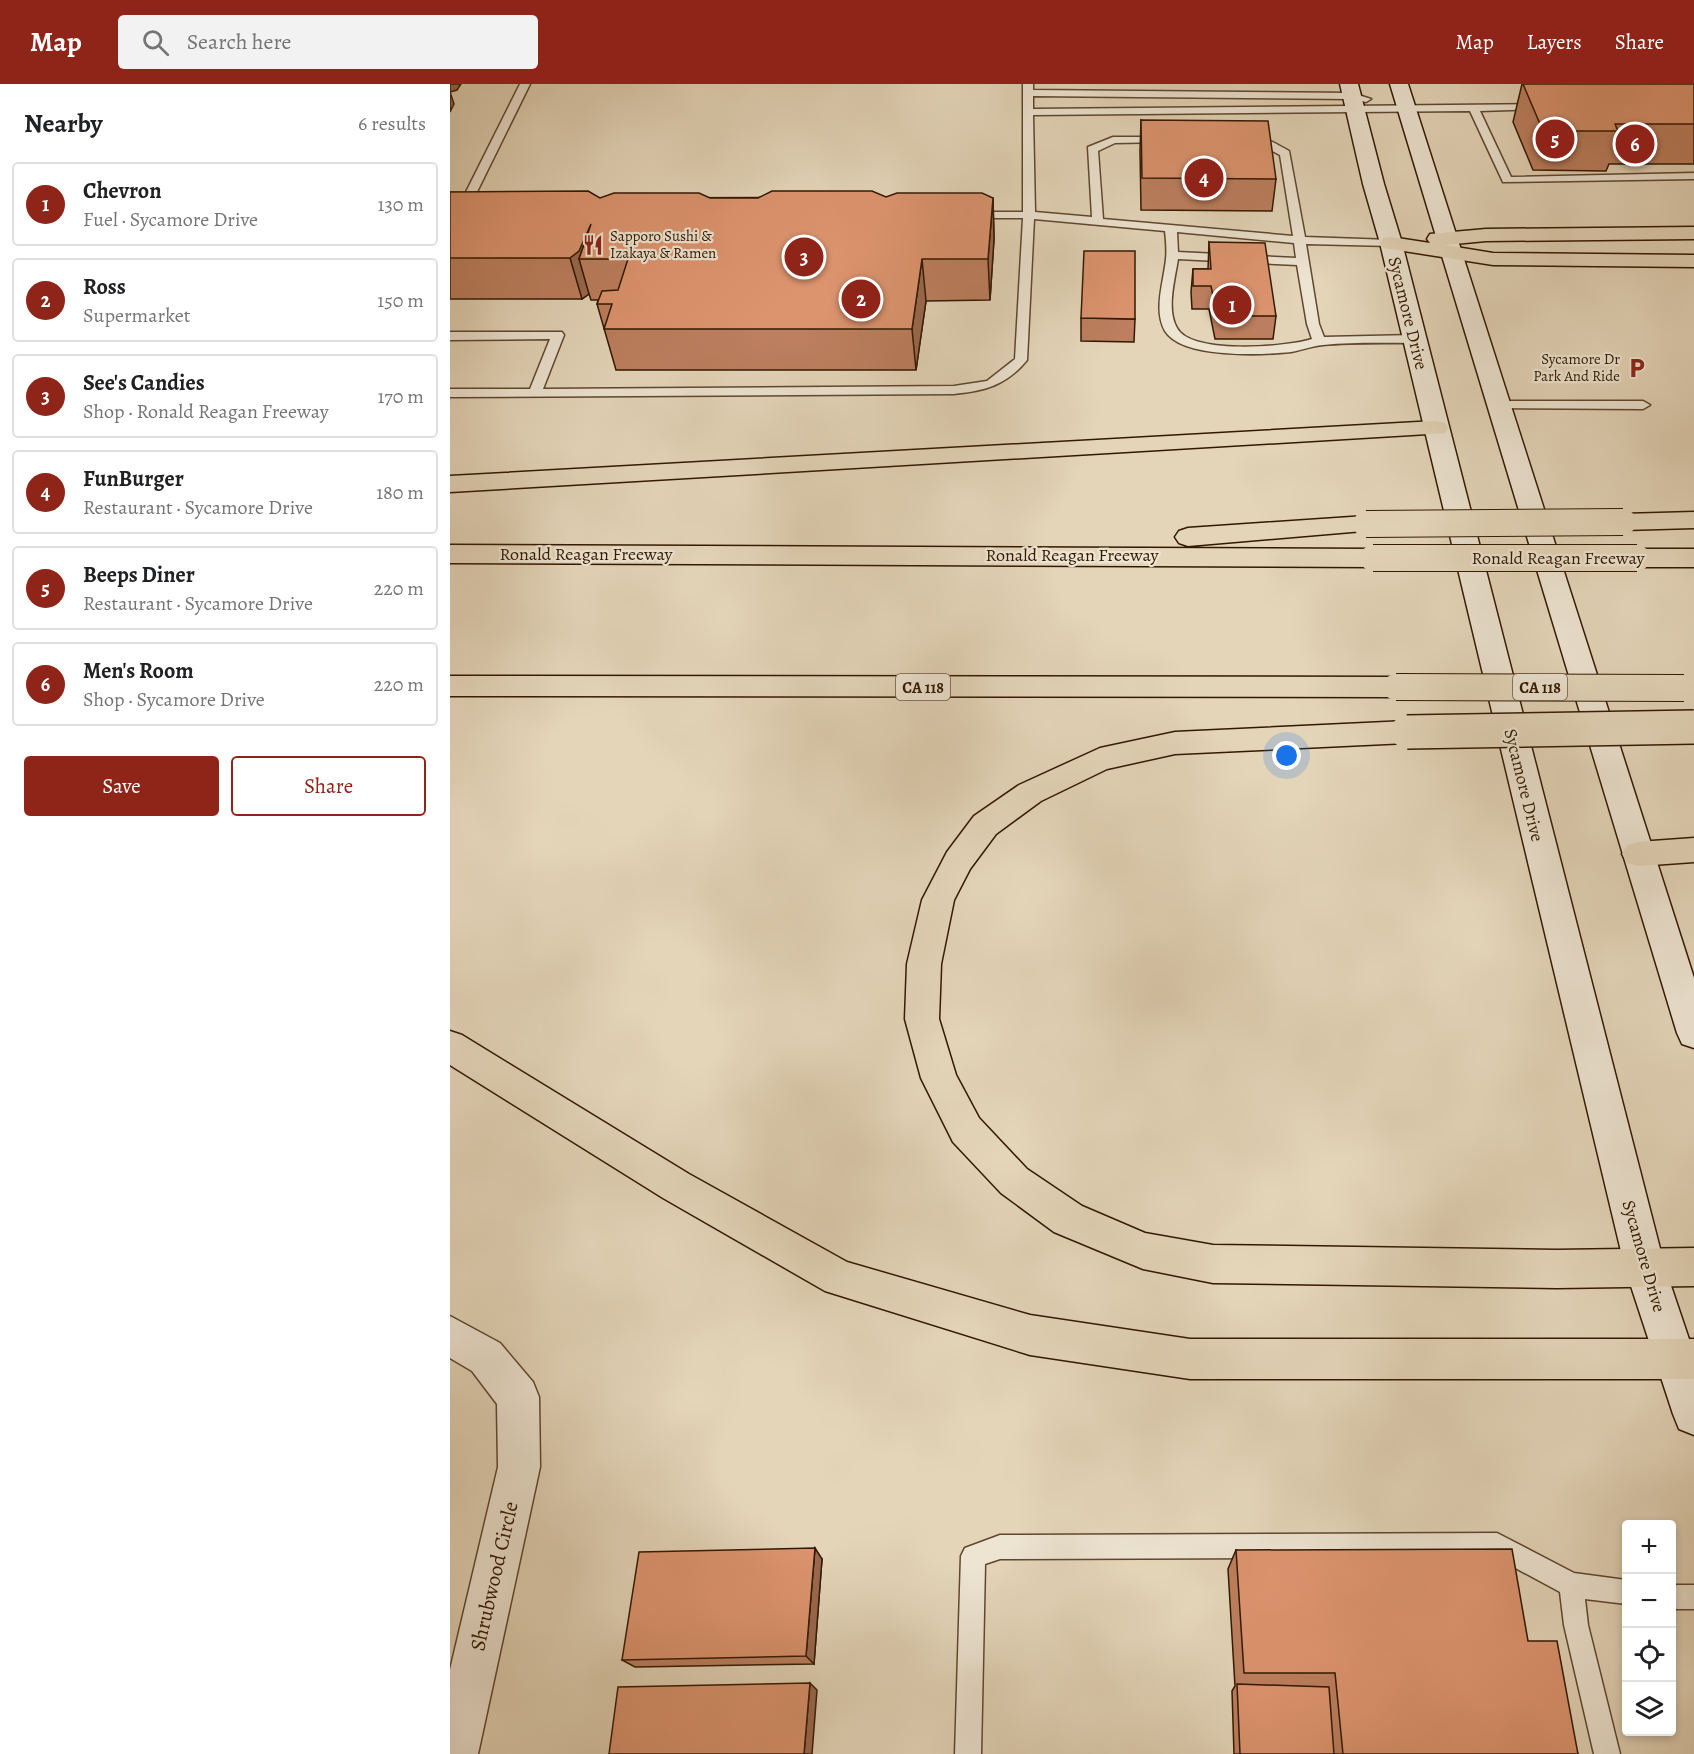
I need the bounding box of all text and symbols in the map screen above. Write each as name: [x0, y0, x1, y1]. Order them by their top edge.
search box: [118, 15, 538, 69]
text: Map: [30, 23, 82, 61]
icon: search: [139, 26, 172, 59]
text: Search here: [187, 27, 291, 57]
text: Map: [1455, 28, 1494, 56]
text: Layers: [1527, 28, 1582, 56]
text: Share: [1615, 28, 1664, 56]
text: Nearby: [24, 106, 103, 141]
text: 6 results: [358, 110, 426, 137]
pin: 5: [1536, 116, 1574, 162]
pin: 6: [1616, 122, 1654, 166]
pin: 4: [1184, 156, 1224, 200]
text: Chevron: [83, 176, 162, 206]
text: 1: [42, 191, 49, 218]
text: 130 m: [378, 191, 424, 218]
text: Fuel · Sycamore Drive: [83, 206, 258, 233]
place label: Sapporo Sushi & Izakaya & Ramen: [610, 226, 716, 263]
restaurant icon: Sapporo Sushi & Izakaya & Ramen: [581, 233, 605, 257]
pin: 3: [784, 234, 824, 279]
street label: Sycamore Drive: [1382, 254, 1434, 372]
text: Ross: [83, 272, 126, 302]
pin: 2: [842, 276, 880, 322]
pin: 1: [1212, 282, 1252, 328]
text: 2: [41, 287, 50, 314]
text: 150 m: [377, 287, 424, 314]
text: Supermarket: [83, 302, 190, 329]
place label: Sycamore Dr Park And Ride: [1533, 349, 1620, 386]
parking icon: Sycamore Dr Park And Ride: [1625, 356, 1649, 380]
text: See's Candies: [83, 368, 205, 398]
text: 3: [41, 383, 50, 410]
text: 170 m: [378, 383, 424, 410]
text: Shop · Ronald Reagan Freeway: [83, 398, 329, 425]
text: FunBurger: [83, 464, 184, 494]
text: 4: [41, 479, 50, 506]
text: 180 m: [376, 479, 424, 506]
text: Restaurant · Sycamore Drive: [83, 494, 313, 521]
street label: Ronald Reagan Freeway: [500, 542, 673, 566]
street label: Ronald Reagan Freeway: [986, 543, 1159, 567]
street label: Ronald Reagan Freeway: [1472, 546, 1645, 570]
text: Beeps Diner: [83, 560, 195, 590]
text: 5: [41, 575, 50, 602]
text: 220 m: [374, 575, 424, 602]
text: Restaurant · Sycamore Drive: [83, 590, 313, 617]
text: Men's Room: [83, 656, 194, 686]
text: 6: [41, 671, 50, 698]
text: 220 m: [374, 671, 424, 698]
road number: CA 118: [896, 674, 950, 700]
road number: CA 118: [1513, 674, 1567, 700]
text: Shop · Sycamore Drive: [83, 686, 265, 713]
street label: Sycamore Drive: [1498, 726, 1550, 844]
your location: [1272, 741, 1301, 770]
button: Save: [24, 756, 219, 816]
button: Share: [231, 756, 426, 816]
street label: Sycamore Drive: [1617, 1197, 1671, 1315]
street label: Shrubwood Circle: [463, 1499, 525, 1653]
map controls: [1622, 1520, 1676, 1736]
button: +: [1622, 1520, 1676, 1574]
button: −: [1622, 1574, 1676, 1628]
button: locate: [1622, 1628, 1676, 1682]
button: layers: [1622, 1682, 1676, 1736]

